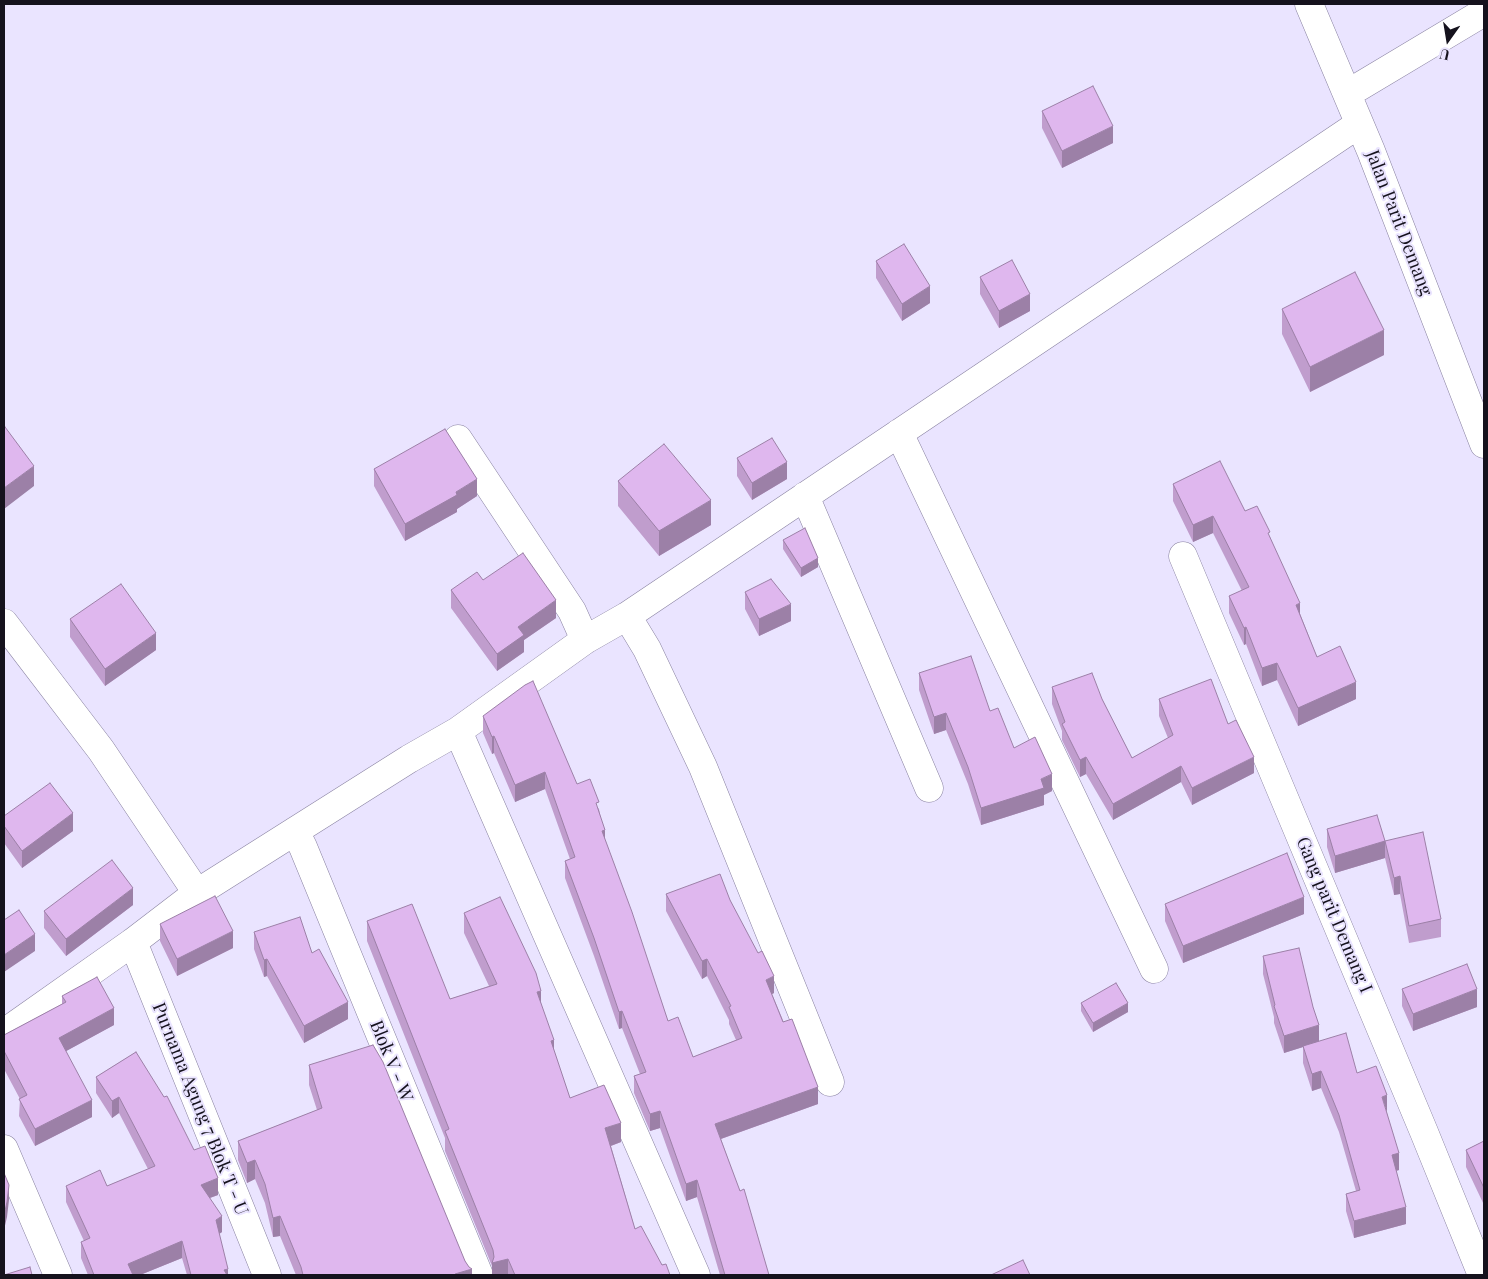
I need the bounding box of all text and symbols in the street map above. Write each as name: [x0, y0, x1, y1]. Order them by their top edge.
north arrow: [1423, 15, 1473, 65]
text: U: [1438, 45, 1451, 65]
street label: Jalan Parit Demang: [1361, 147, 1437, 299]
street label: Gang parit Demang I: [1291, 834, 1377, 996]
street label: Purnama Agung 7 Blok T - U: [147, 1000, 253, 1218]
street label: Blok V - W: [365, 1017, 417, 1105]

